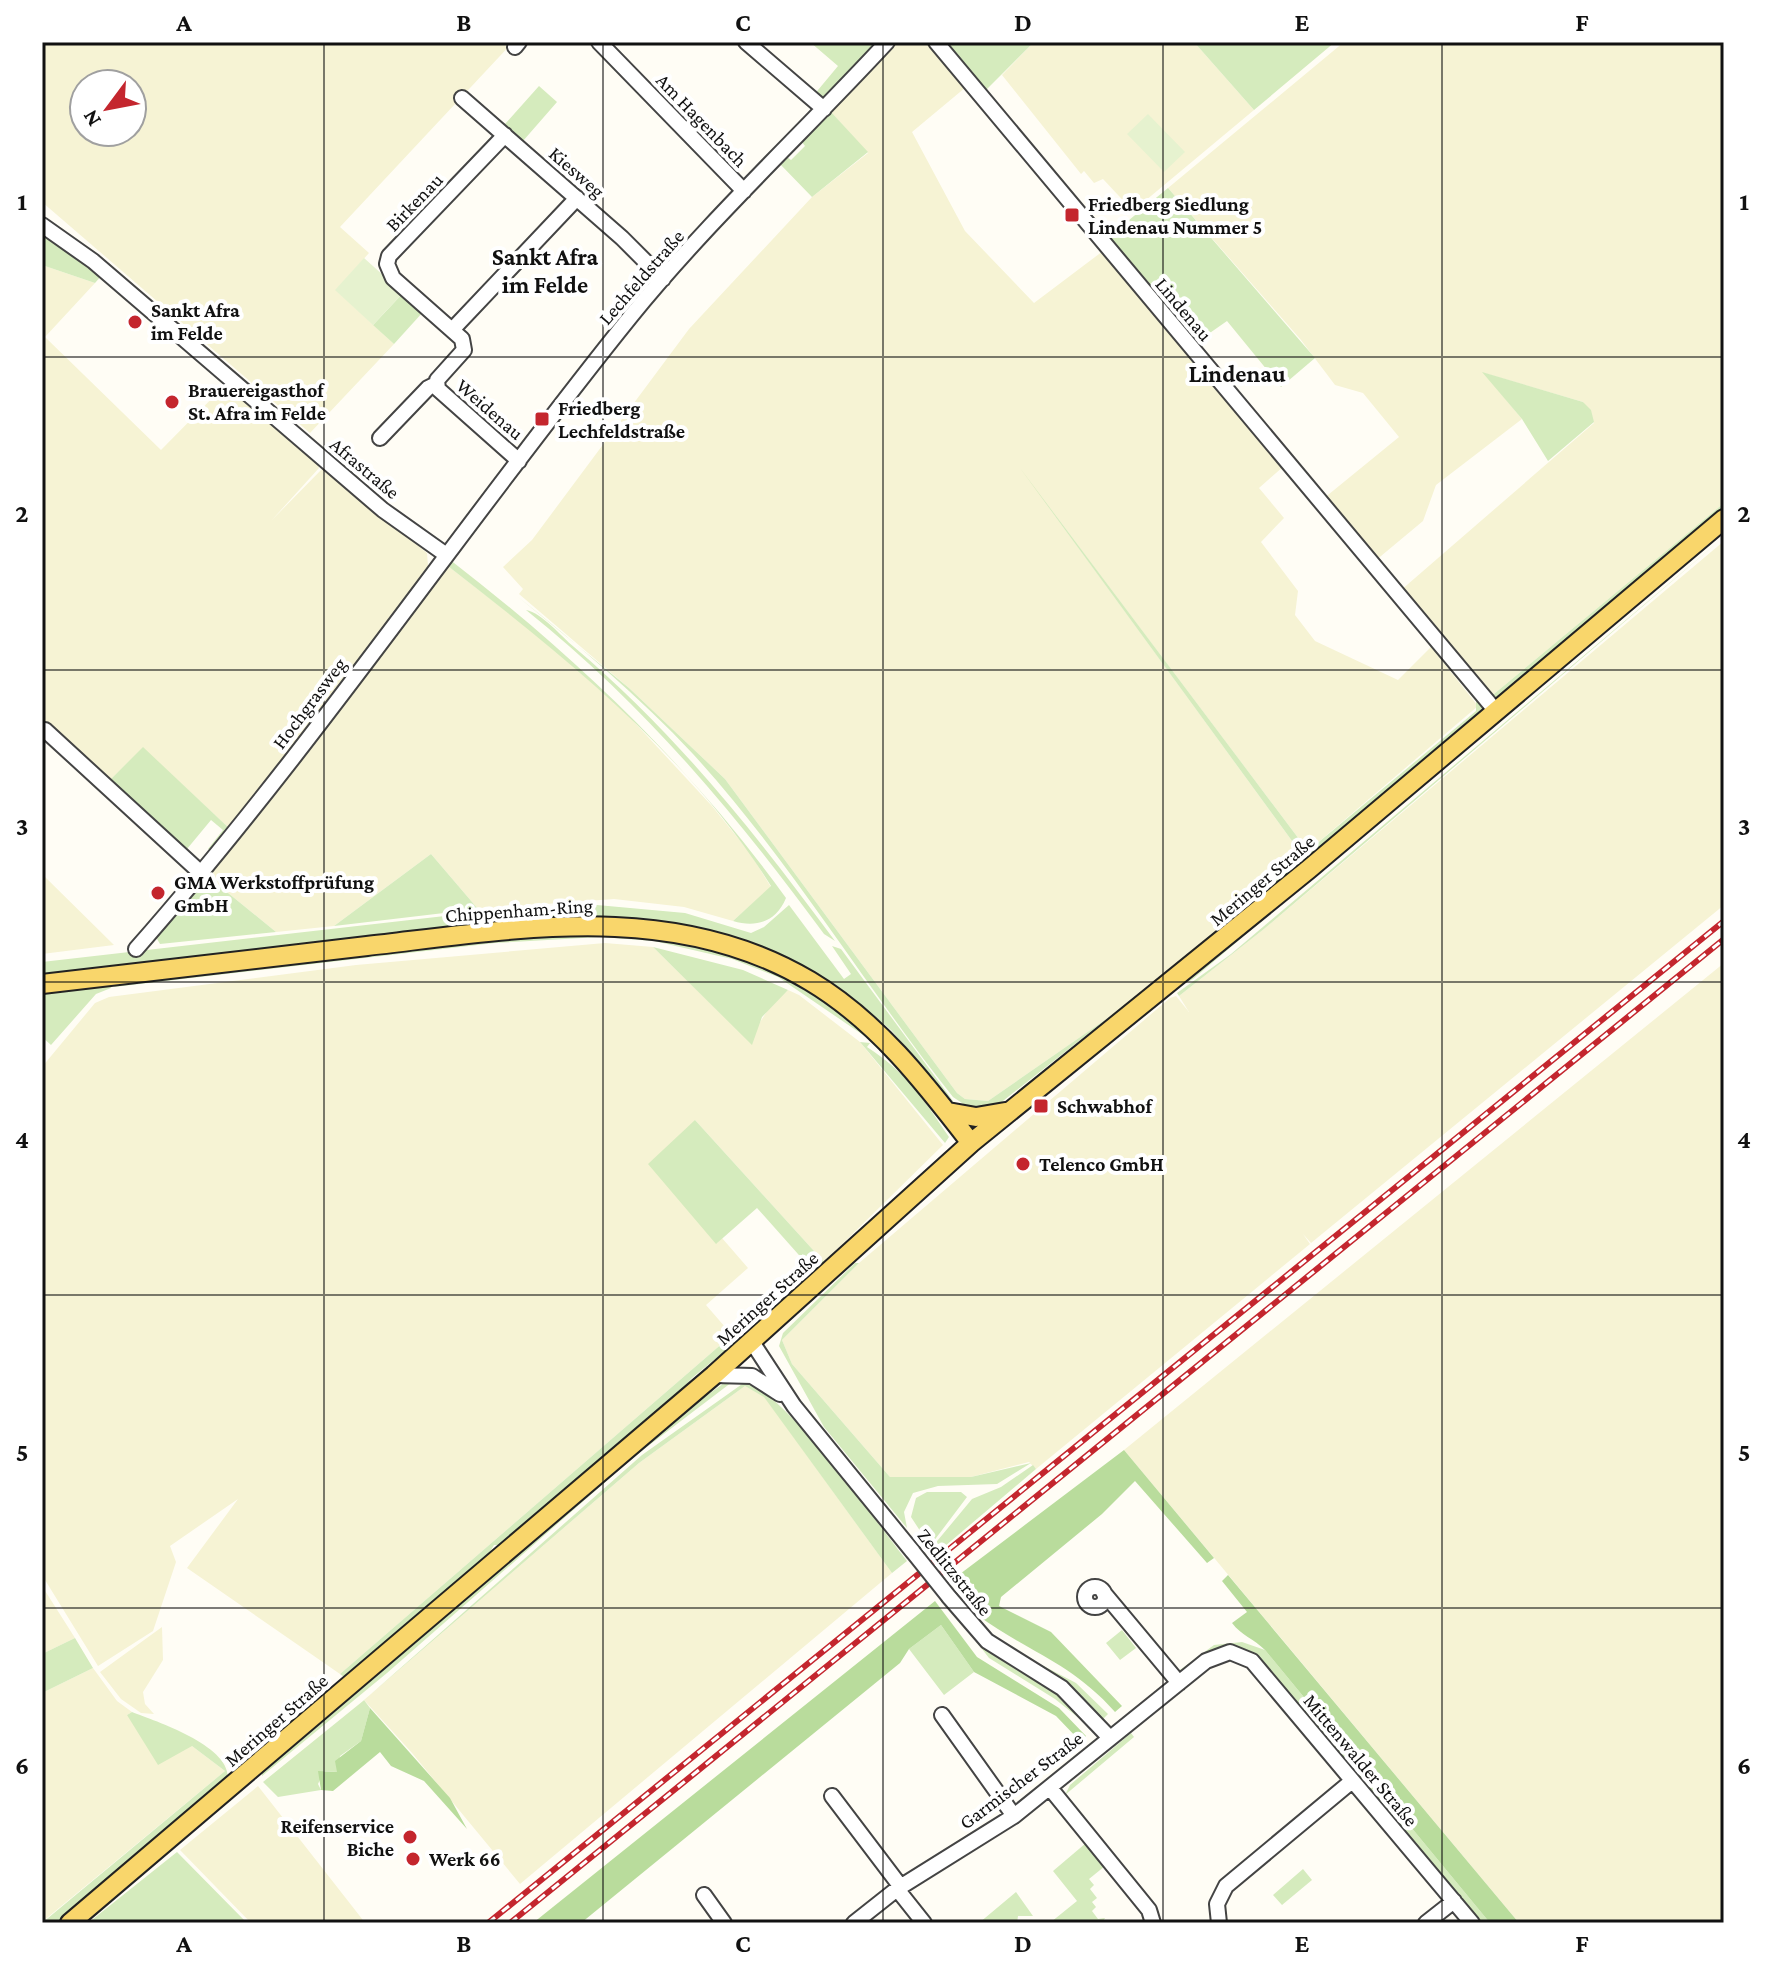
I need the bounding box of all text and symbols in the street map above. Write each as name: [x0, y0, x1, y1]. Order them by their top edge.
text: A: [175, 8, 192, 37]
text: B: [456, 8, 472, 37]
text: C: [735, 8, 751, 37]
text: D: [1014, 8, 1032, 37]
text: E: [1295, 8, 1310, 37]
text: F: [1575, 8, 1589, 37]
north arrow: [68, 68, 148, 148]
street label: Am Hagenbach: [651, 69, 752, 172]
text: N: [77, 105, 106, 131]
street label: Kiesweg: [544, 142, 609, 203]
street label: Birkenau: [381, 168, 447, 236]
text: 1: [17, 187, 27, 216]
text: 1: [1739, 187, 1749, 216]
place label: Friedberg Siedlung Lindenau Nummer 5: [1088, 193, 1262, 238]
marker: Friedberg Siedlung Lindenau Nummer 5: [1063, 206, 1081, 224]
street label: Lechfeldstraße: [594, 225, 688, 329]
district label: Sankt Afra im Felde: [492, 243, 599, 298]
street label: Lindenau: [1151, 273, 1217, 345]
place label: Sankt Afra im Felde: [151, 299, 240, 344]
marker: Sankt Afra im Felde: [126, 313, 144, 331]
district label: Lindenau: [1188, 360, 1286, 387]
street label: Weidenau: [452, 374, 528, 444]
place label: Brauereigasthof St. Afra im Felde: [188, 379, 326, 424]
marker: Brauereigasthof St. Afra im Felde: [163, 393, 181, 411]
place label: Friedberg Lechfeldstraße: [558, 397, 685, 442]
marker: Friedberg Lechfeldstraße: [533, 410, 551, 428]
street label: Afrastraße: [326, 433, 404, 503]
text: 2: [15, 499, 29, 528]
text: 2: [1737, 499, 1751, 528]
street label: Hochgrasweg: [268, 653, 351, 754]
text: 3: [16, 812, 28, 841]
text: 3: [1738, 812, 1750, 841]
street label: Meringer Straße: [1205, 830, 1320, 931]
place label: GMA Werkstoffprüfung GmbH: [174, 871, 374, 916]
marker: GMA Werkstoffprüfung GmbH: [149, 884, 167, 902]
street label: Chippenham-Ring: [444, 894, 594, 927]
place label: Schwabhof: [1057, 1095, 1153, 1117]
marker: Schwabhof: [1032, 1097, 1050, 1115]
text: 4: [15, 1125, 29, 1154]
text: 4: [1737, 1125, 1751, 1154]
place label: Telenco GmbH: [1039, 1153, 1164, 1175]
marker: Telenco GmbH: [1014, 1155, 1032, 1173]
street label: Meringer Straße: [711, 1246, 823, 1350]
text: 5: [16, 1438, 28, 1467]
text: 5: [1738, 1438, 1750, 1467]
street label: Zedlitzstraße: [913, 1524, 997, 1620]
street label: Meringer Straße: [220, 1669, 333, 1772]
street label: Mittenwalder Straße: [1299, 1690, 1423, 1831]
street label: Garmischer Straße: [955, 1726, 1087, 1834]
text: 6: [15, 1751, 29, 1780]
text: 6: [1737, 1751, 1751, 1780]
place label: Reifenservice Biche: [281, 1815, 394, 1860]
marker: Reifenservice Biche: [401, 1828, 419, 1846]
place label: Werk 66: [428, 1848, 501, 1870]
marker: Werk 66: [404, 1850, 422, 1868]
text: A: [175, 1929, 192, 1958]
text: B: [456, 1929, 472, 1958]
text: C: [735, 1929, 751, 1958]
text: D: [1014, 1929, 1032, 1958]
text: E: [1295, 1929, 1310, 1958]
text: F: [1575, 1929, 1589, 1958]

